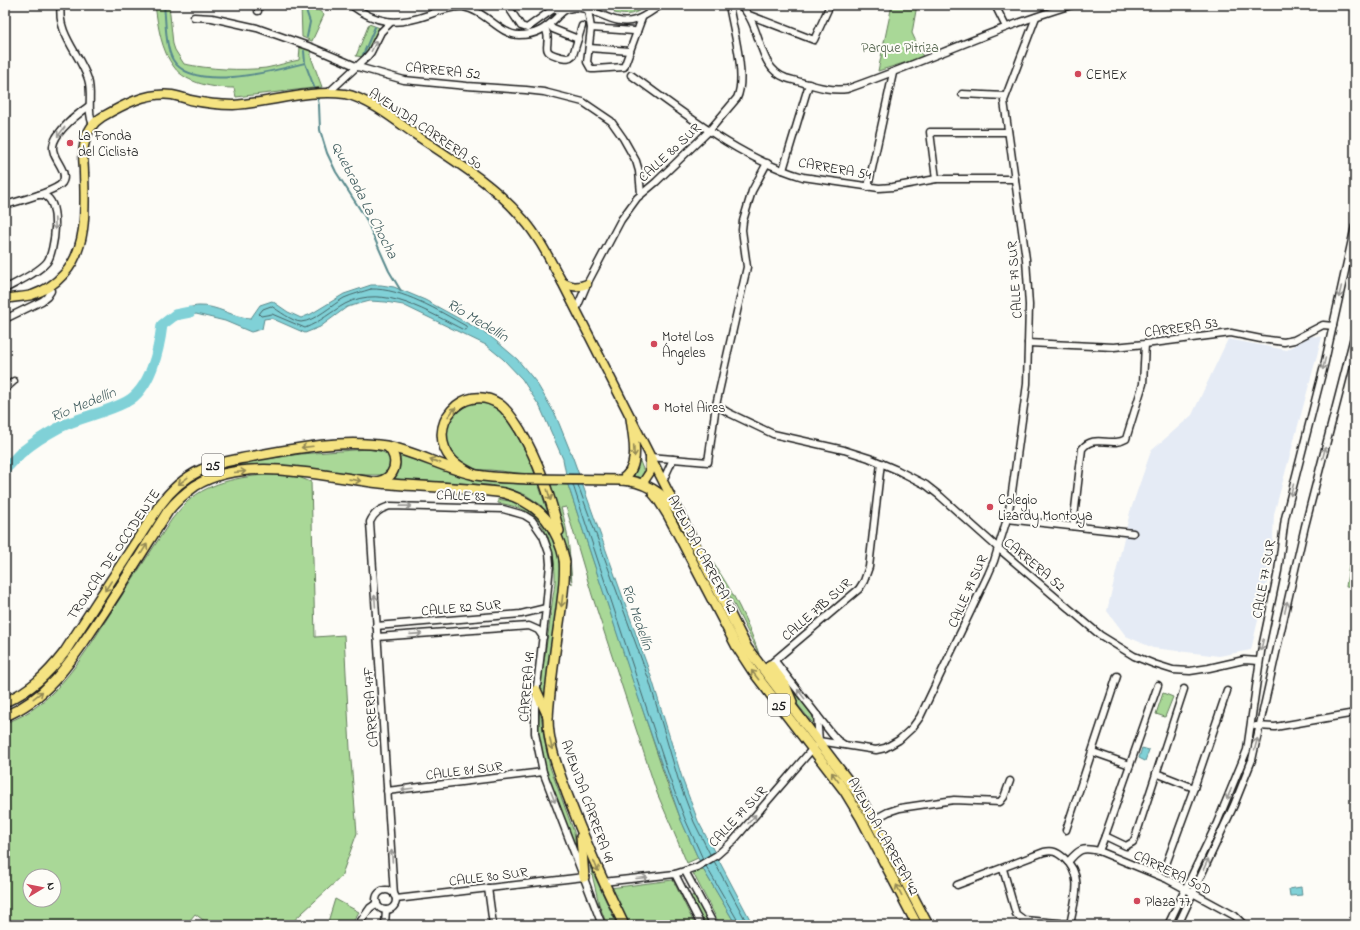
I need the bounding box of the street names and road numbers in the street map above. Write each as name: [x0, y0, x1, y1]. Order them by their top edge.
street label: CARRERA 52: [404, 57, 481, 86]
street label: AVENIDA CARRERA 50: [364, 83, 486, 175]
street label: CALLE 80 SUR: [634, 118, 706, 188]
street label: CARRERA 54: [797, 153, 873, 186]
street label: CALLE 79 SUR: [1002, 240, 1029, 319]
street label: CARRERA 53: [1143, 313, 1219, 344]
road number: 25: [202, 454, 224, 476]
street label: TRONCAL DE OCCIDENTE: [62, 485, 166, 625]
street label: CALLE 83: [436, 485, 486, 508]
street label: AVENIDA CARRERA 42: [661, 492, 742, 618]
street label: CARRERA 52: [999, 533, 1070, 597]
street label: CALLE 77 SUR: [1247, 538, 1282, 620]
street label: CALLE 79 SUR: [943, 552, 994, 631]
street label: CALLE 79B SUR: [777, 573, 857, 647]
street label: CALLE 82 SUR: [420, 595, 502, 622]
street label: CARRERA 49: [514, 651, 541, 723]
street label: CARRERA 47F: [358, 666, 385, 748]
road number: 25: [768, 694, 790, 716]
street label: AVENIDA CARRERA 49: [555, 737, 619, 866]
street label: CALLE 81 SUR: [424, 756, 504, 787]
street label: AVENIDA CARRERA 42: [842, 774, 924, 899]
street label: CALLE 79 SUR: [704, 781, 772, 853]
street label: CARRERA 50D: [1130, 845, 1215, 901]
street label: CALLE 80 SUR: [448, 862, 529, 893]

